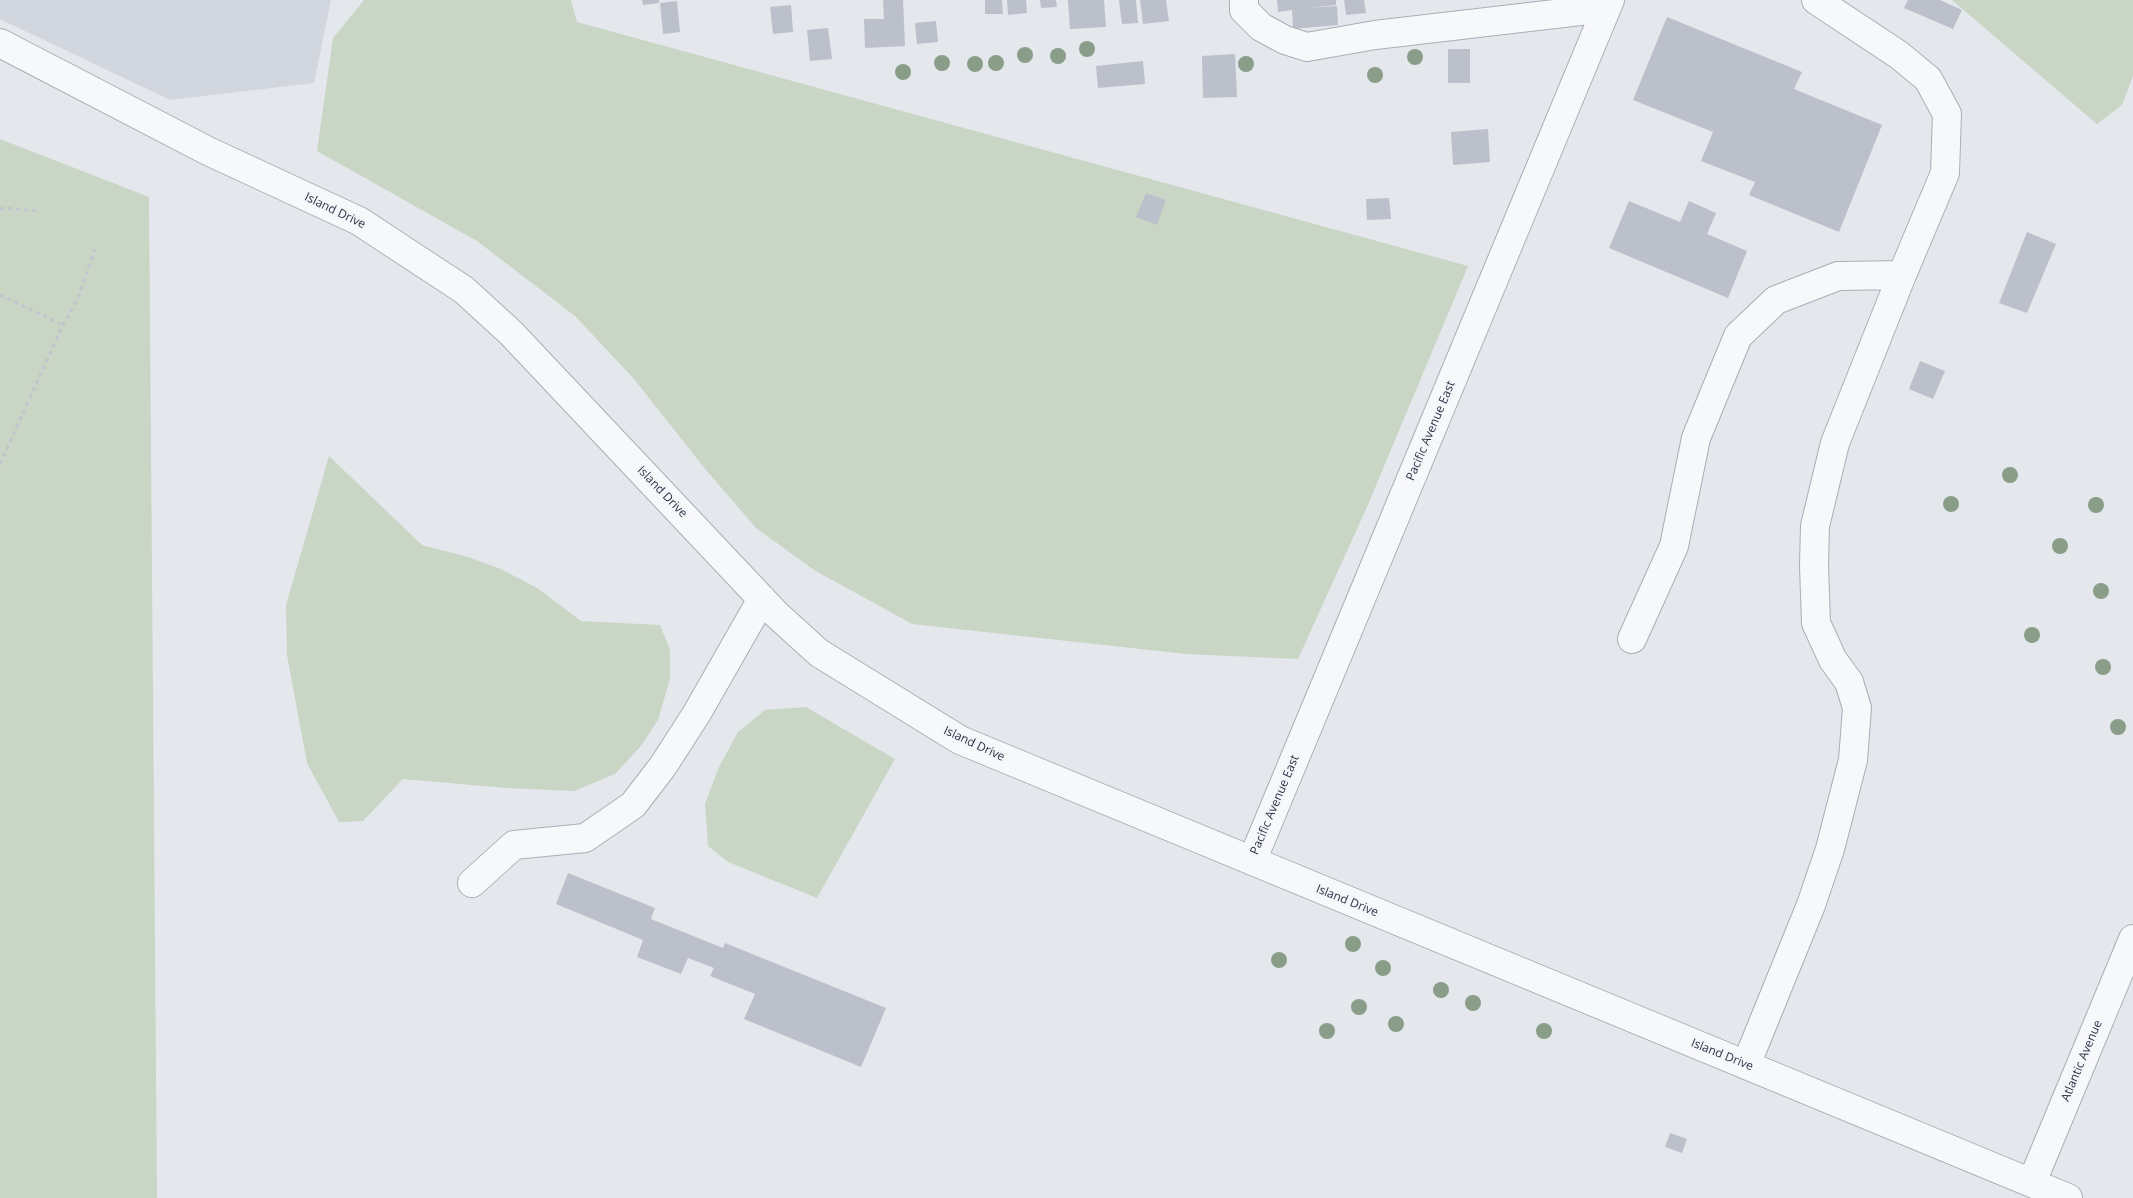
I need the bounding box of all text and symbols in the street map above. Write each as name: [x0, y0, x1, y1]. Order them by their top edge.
street label: Island Drive: [302, 190, 368, 232]
street label: Pacific Avenue East: [1404, 379, 1458, 483]
street label: Island Drive: [634, 463, 690, 521]
street label: Island Drive: [941, 724, 1007, 764]
street label: Pacific Avenue East: [1248, 753, 1302, 857]
street label: Island Drive: [1314, 882, 1380, 920]
street label: Atlantic Avenue: [2058, 1018, 2106, 1104]
street label: Island Drive: [1689, 1036, 1755, 1074]

